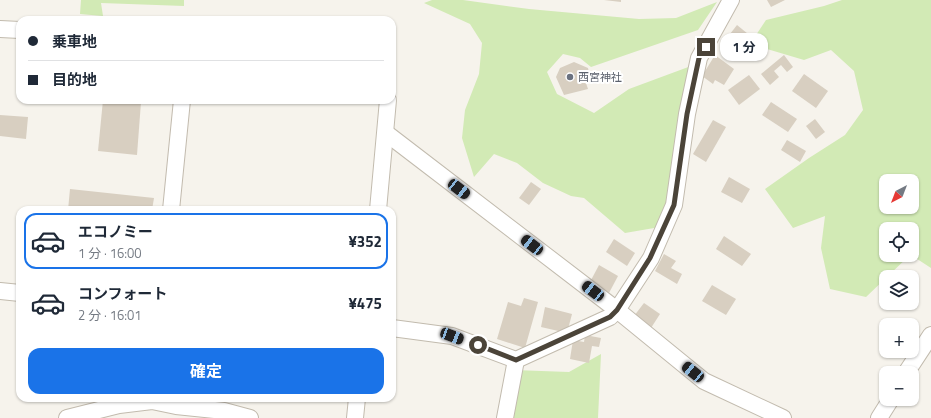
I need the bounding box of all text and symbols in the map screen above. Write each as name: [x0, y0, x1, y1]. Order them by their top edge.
text: 乗車地: [52, 30, 97, 53]
callout: 1 分: [720, 33, 768, 61]
text: 1 分: [732, 37, 756, 57]
route end: [697, 38, 715, 56]
text: 目的地: [52, 68, 97, 91]
place label: 西宮神社: [578, 69, 622, 85]
marker: 西宮神社: [565, 72, 575, 82]
north arrow: [879, 174, 919, 214]
map controls: [879, 174, 919, 406]
car: [446, 177, 472, 201]
text: エコノミー: [78, 220, 153, 243]
button: locate: [879, 222, 919, 262]
icon: car: [30, 223, 66, 259]
text: ¥352: [348, 230, 382, 253]
car: [519, 233, 545, 257]
text: 1 分 · 16:00: [78, 243, 142, 263]
button: layers: [879, 270, 919, 310]
car: [580, 279, 606, 303]
text: コンフォート: [78, 282, 168, 305]
icon: car: [30, 285, 66, 321]
text: ¥475: [348, 292, 382, 315]
text: 2 分 · 16:01: [78, 305, 142, 325]
button: +: [879, 318, 919, 358]
car: [439, 326, 465, 346]
route start: [469, 336, 487, 354]
button: 確定: [28, 348, 384, 394]
car: [680, 360, 706, 384]
button: −: [879, 366, 919, 406]

